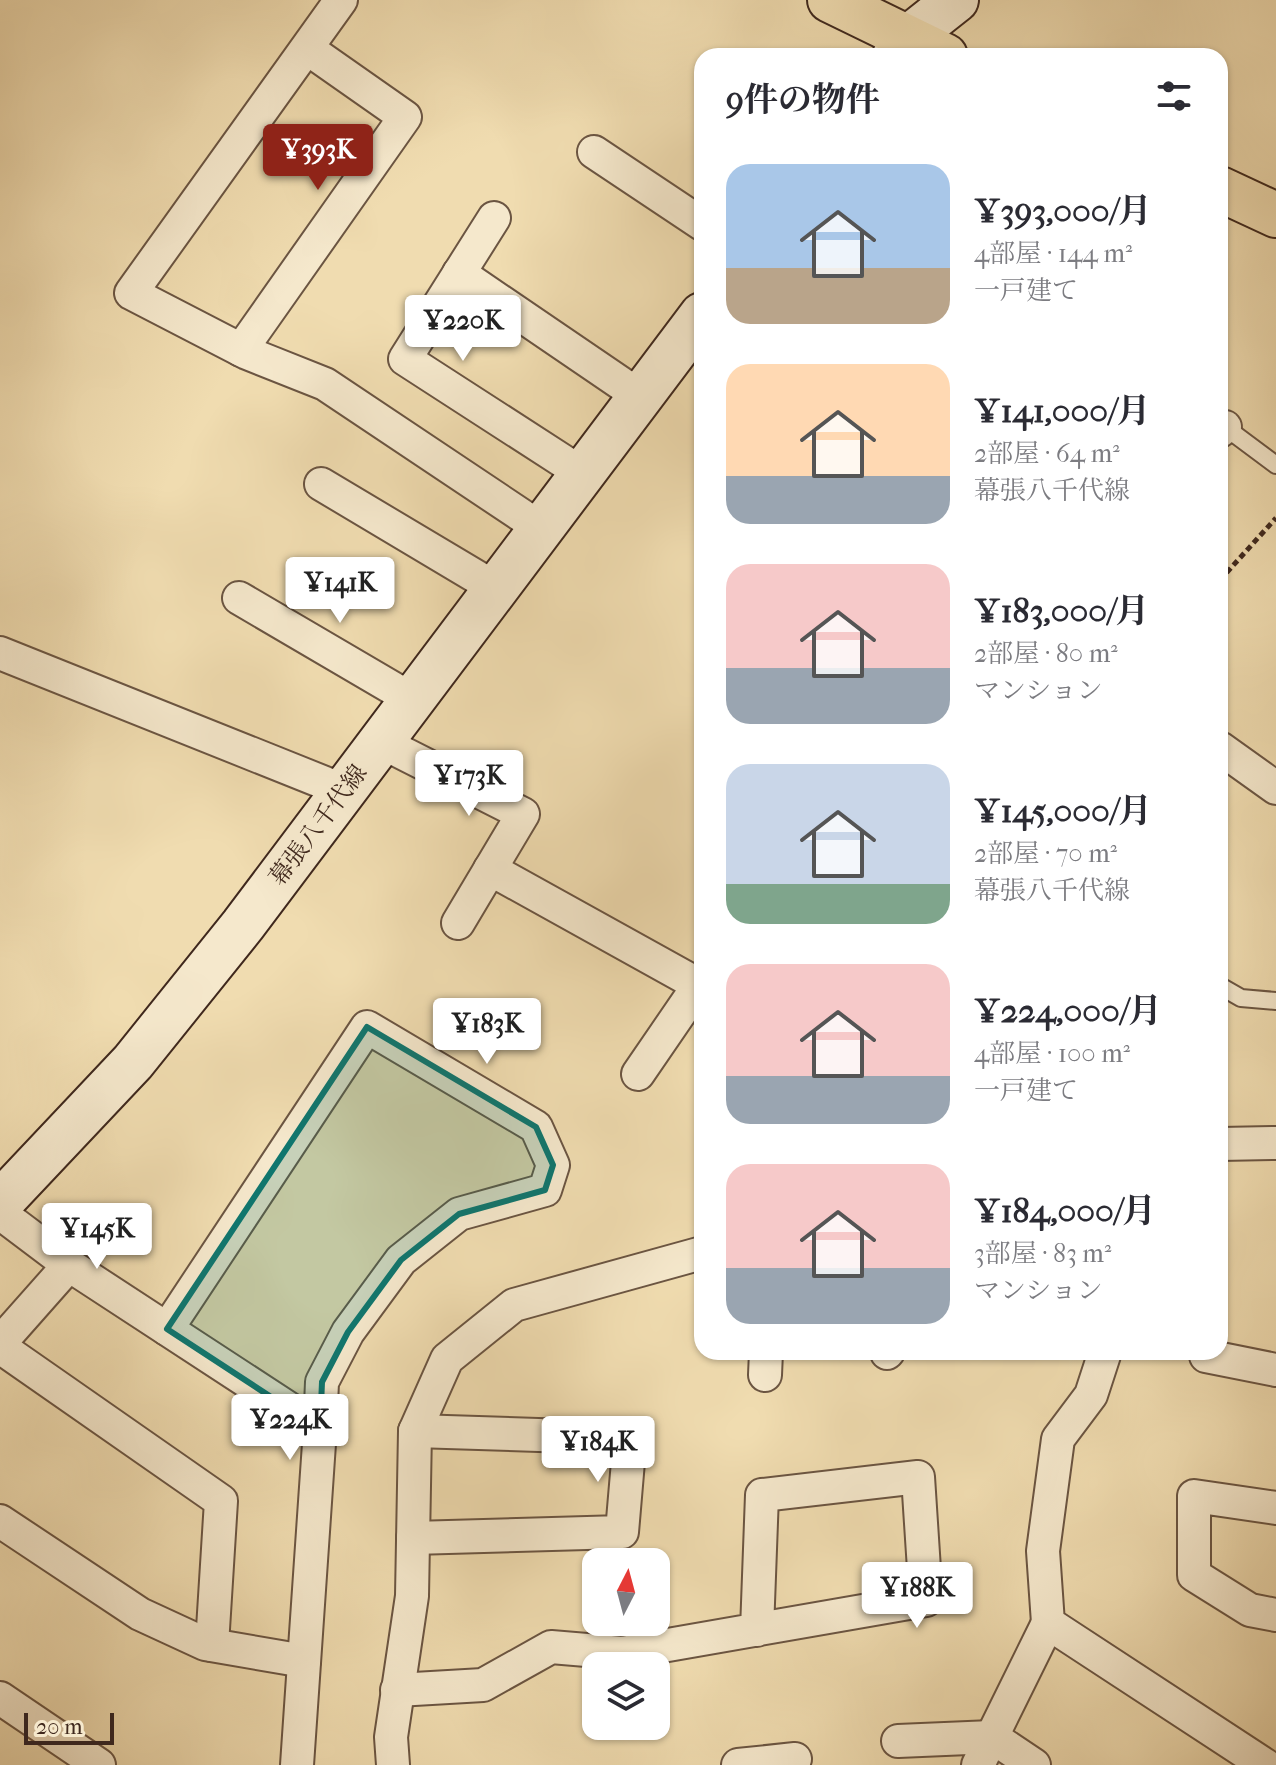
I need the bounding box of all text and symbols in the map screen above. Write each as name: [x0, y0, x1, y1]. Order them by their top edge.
icon: filters: [1152, 74, 1196, 118]
text: 9件の物件: [726, 80, 880, 120]
pin: ¥393K: [262, 124, 374, 192]
text: ¥393K: [281, 134, 355, 165]
text: ¥393,000/月: [974, 191, 1152, 231]
icon: home: [790, 196, 886, 292]
text: 4部屋 · 144 m²: [974, 238, 1132, 269]
text: 一戸建て: [974, 275, 1078, 306]
pin: ¥220K: [407, 295, 519, 363]
text: ¥220K: [423, 305, 503, 336]
text: ¥141,000/月: [974, 391, 1150, 431]
icon: home: [790, 396, 886, 492]
text: 2部屋 · 64 m²: [974, 438, 1120, 469]
text: 幕張八千代線: [974, 475, 1130, 506]
pin: ¥141K: [284, 557, 396, 625]
text: ¥141K: [303, 567, 377, 598]
text: ¥183,000/月: [974, 591, 1149, 631]
icon: home: [790, 596, 886, 692]
text: 2部屋 · 80 m²: [974, 638, 1118, 669]
text: マンション: [974, 675, 1103, 706]
pin: ¥173K: [413, 750, 525, 818]
street label: 幕張八千代線: [263, 759, 373, 891]
text: ¥173K: [433, 760, 505, 791]
text: ¥145,000/月: [974, 791, 1152, 831]
icon: home: [790, 796, 886, 892]
text: 2部屋 · 70 m²: [974, 838, 1117, 869]
text: 幕張八千代線: [974, 875, 1130, 906]
text: ¥224,000/月: [974, 991, 1162, 1031]
icon: home: [790, 996, 886, 1092]
pin: ¥183K: [431, 998, 543, 1066]
text: ¥183K: [451, 1008, 523, 1039]
text: 4部屋 · 100 m²: [974, 1038, 1130, 1069]
text: 一戸建て: [974, 1075, 1078, 1106]
text: ¥184,000/月: [974, 1191, 1156, 1231]
icon: home: [790, 1196, 886, 1292]
pin: ¥145K: [41, 1203, 153, 1271]
text: ¥145K: [60, 1213, 134, 1244]
text: 3部屋 · 83 m²: [974, 1238, 1111, 1269]
text: マンション: [974, 1275, 1103, 1306]
pin: ¥224K: [234, 1394, 346, 1462]
text: ¥224K: [249, 1404, 331, 1435]
pin: ¥184K: [542, 1416, 654, 1484]
text: ¥184K: [560, 1426, 636, 1457]
north arrow: [582, 1548, 670, 1636]
map controls: [582, 1548, 670, 1740]
pin: ¥188K: [861, 1562, 973, 1630]
text: ¥188K: [880, 1572, 954, 1603]
button: layers: [582, 1652, 670, 1740]
scale bar: [24, 1709, 114, 1745]
text: 20 m: [36, 1714, 82, 1740]

